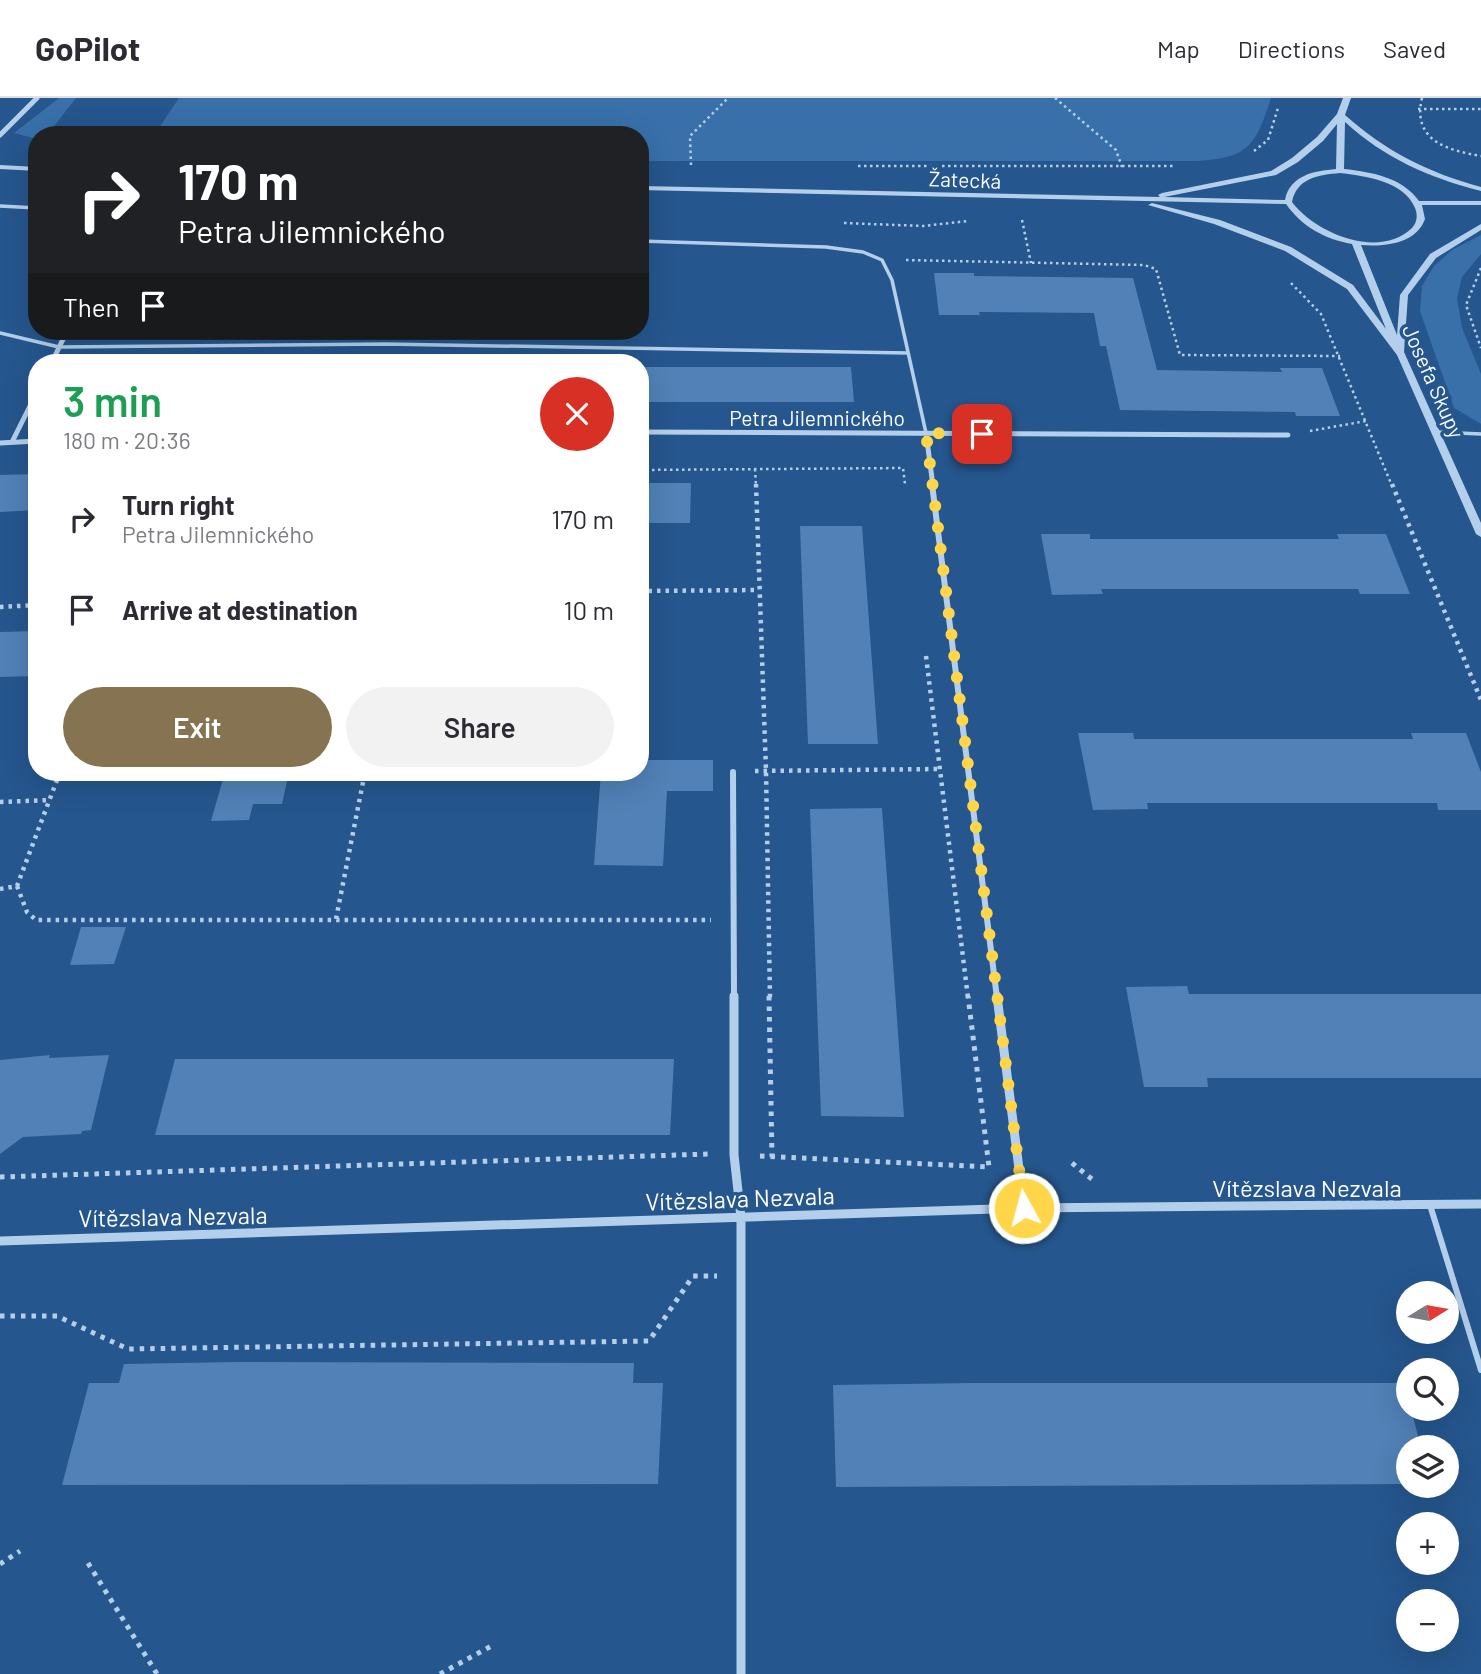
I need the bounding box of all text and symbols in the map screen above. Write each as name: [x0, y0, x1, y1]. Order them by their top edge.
text: GoPilot: [35, 28, 140, 68]
text: Map: [1157, 34, 1200, 63]
text: Directions: [1238, 34, 1345, 63]
text: Saved: [1383, 34, 1446, 63]
text: 170 m: [178, 151, 298, 210]
icon: right: [63, 154, 154, 245]
street label: Žatecká: [928, 165, 1002, 193]
text: Petra Jilemnického: [178, 211, 446, 249]
icon: arrive: [134, 287, 172, 325]
text: Then: [63, 291, 120, 322]
street label: Josefa Skupy: [1398, 320, 1470, 442]
text: 3 min: [63, 375, 162, 425]
button: close: [540, 377, 614, 451]
pin: [952, 404, 1012, 464]
street label: Petra Jilemnického: [729, 405, 905, 430]
icon: arrive: [963, 415, 1001, 453]
text: 180 m · 20:36: [63, 426, 191, 454]
text: Turn right: [122, 489, 235, 520]
icon: right: [63, 500, 101, 538]
text: 170 m: [551, 503, 614, 534]
text: Petra Jilemnického: [122, 520, 314, 548]
icon: arrive: [63, 591, 101, 629]
text: Arrive at destination: [122, 594, 358, 625]
text: 10 m: [564, 594, 614, 625]
button: Exit: [63, 687, 332, 767]
button: Share: [346, 687, 614, 767]
position arrow: [987, 1171, 1061, 1245]
street label: Vítězslava Nezvala: [1212, 1173, 1402, 1202]
street label: Vítězslava Nezvala: [645, 1180, 835, 1216]
street label: Vítězslava Nezvala: [78, 1200, 268, 1232]
north arrow: [1396, 1281, 1460, 1344]
map controls: [1396, 1281, 1459, 1652]
button: search: [1396, 1358, 1459, 1421]
button: layers: [1396, 1435, 1459, 1498]
button: +: [1396, 1512, 1459, 1575]
button: −: [1396, 1589, 1459, 1652]

